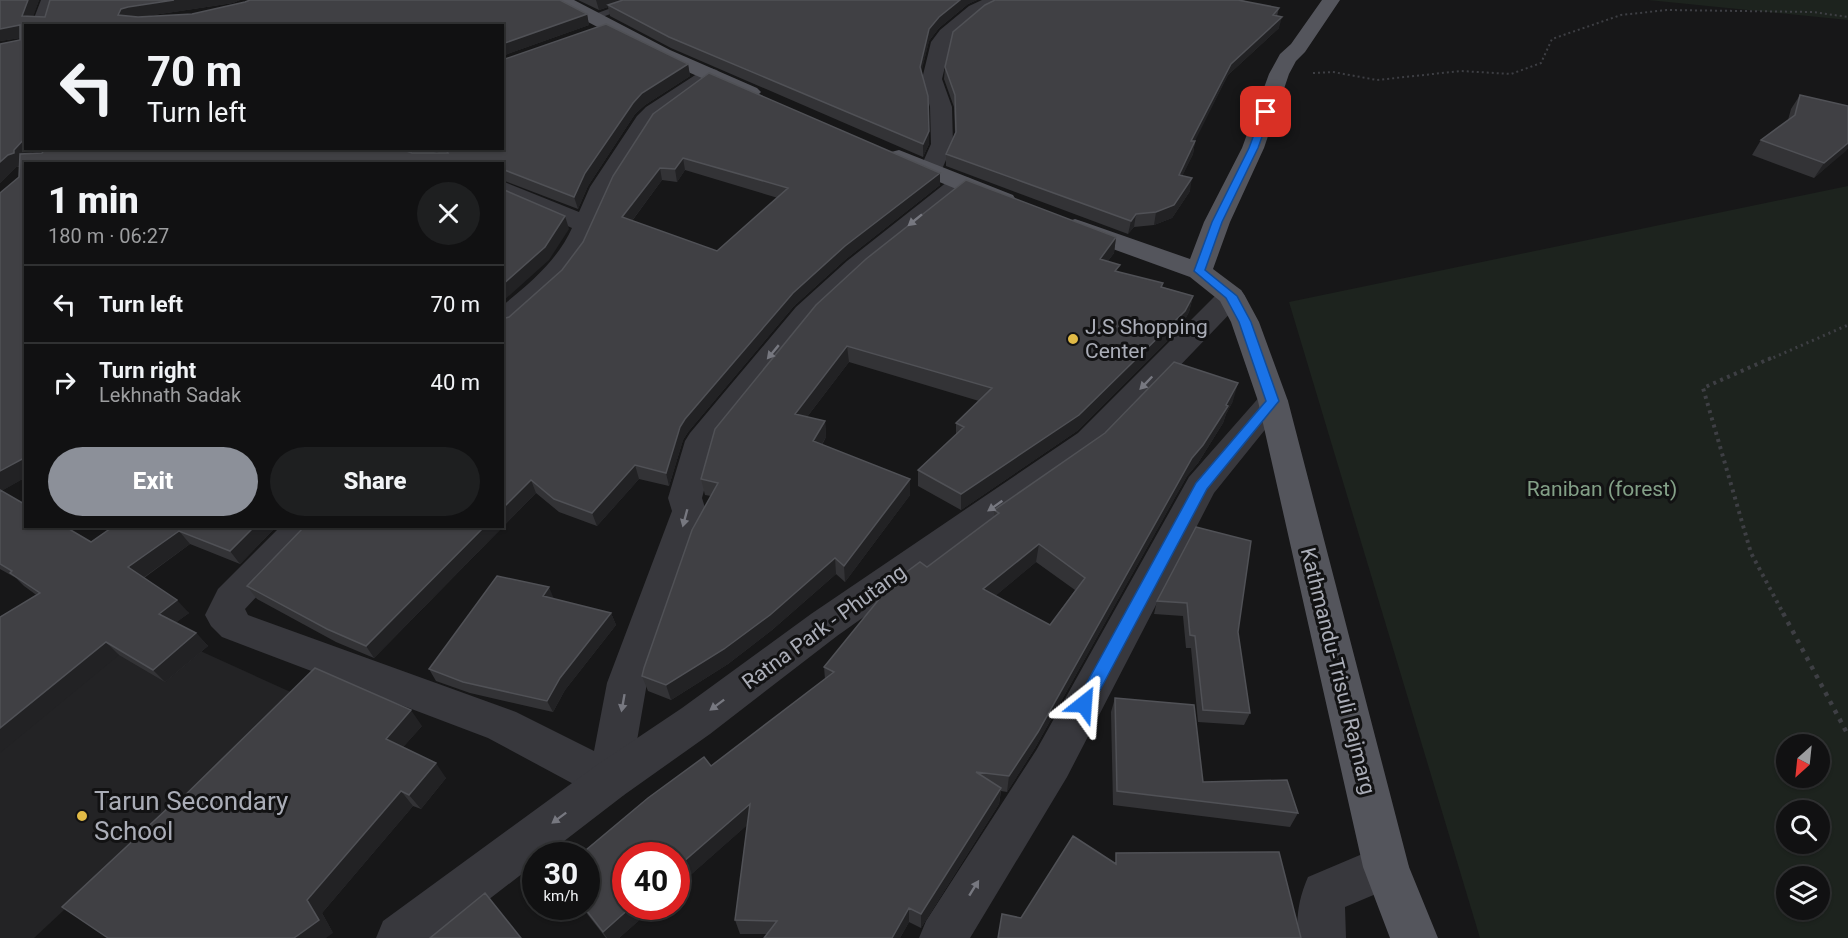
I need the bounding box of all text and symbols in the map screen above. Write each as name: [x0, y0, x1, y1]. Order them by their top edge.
text: 70 m: [147, 47, 242, 96]
icon: left: [48, 48, 126, 126]
pin: [1240, 86, 1291, 137]
icon: arrive: [1249, 95, 1282, 128]
text: Turn left: [147, 97, 247, 129]
text: 1 min: [48, 180, 139, 222]
button: close: [417, 182, 480, 245]
one-way arrow: [907, 213, 923, 226]
text: 180 m · 06:27: [48, 224, 169, 248]
icon: left: [48, 288, 81, 321]
text: Turn left: [99, 292, 183, 317]
text: 70 m: [431, 292, 480, 317]
place label: J.S Shopping Center: [1085, 315, 1208, 363]
marker: J.S Shopping Center: [1066, 332, 1080, 346]
one-way arrow: [767, 344, 780, 360]
text: Turn right: [99, 358, 196, 383]
icon: right: [48, 366, 81, 399]
text: 40 m: [431, 370, 480, 395]
one-way arrow: [1139, 375, 1153, 389]
text: Lekhnath Sadak: [99, 383, 241, 407]
button: Exit: [48, 447, 258, 516]
button: Share: [270, 447, 480, 516]
park label: Raniban (forest): [1527, 477, 1677, 501]
one-way arrow: [988, 500, 1004, 512]
one-way arrow: [680, 509, 690, 527]
street label: Kathmandu-Trisuli Rajmarg: [1296, 545, 1380, 797]
street label: Ratna Park - Phutang: [738, 560, 910, 694]
position arrow: [1052, 672, 1116, 736]
one-way arrow: [618, 693, 627, 712]
one-way arrow: [710, 698, 725, 710]
north arrow: [1776, 734, 1830, 788]
map controls: [1776, 734, 1830, 920]
place label: Tarun Secondary School: [94, 786, 288, 846]
button: search: [1776, 800, 1830, 854]
marker: Tarun Secondary School: [75, 809, 89, 823]
one-way arrow: [551, 812, 567, 825]
speed limit sign: 40: [612, 842, 690, 920]
text: 30: [544, 856, 578, 891]
button: layers: [1776, 866, 1830, 920]
one-way arrow: [968, 880, 979, 896]
text: km/h: [543, 887, 579, 905]

